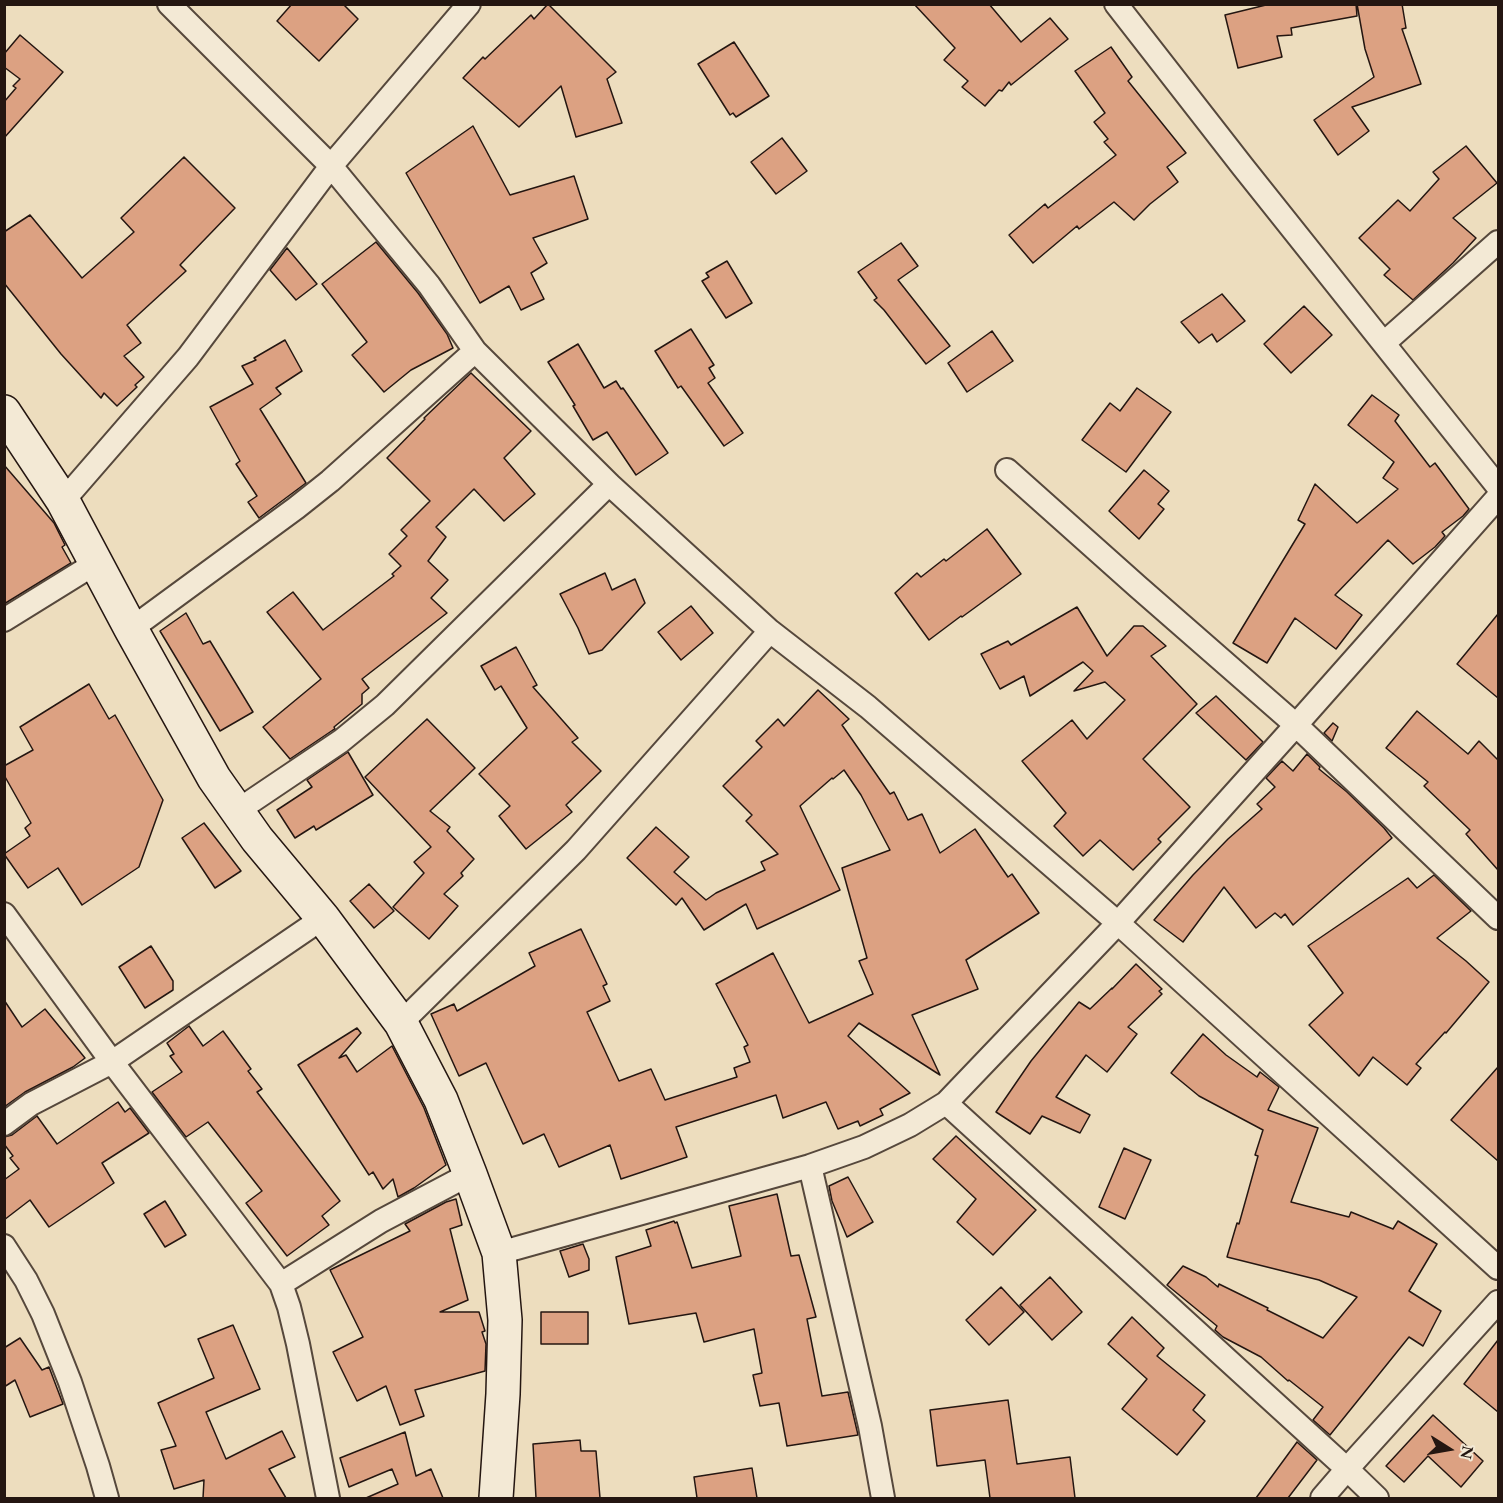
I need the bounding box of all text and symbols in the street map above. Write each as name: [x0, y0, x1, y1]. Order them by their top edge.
north arrow: [1419, 1419, 1479, 1479]
text: N: [1456, 1444, 1479, 1461]

